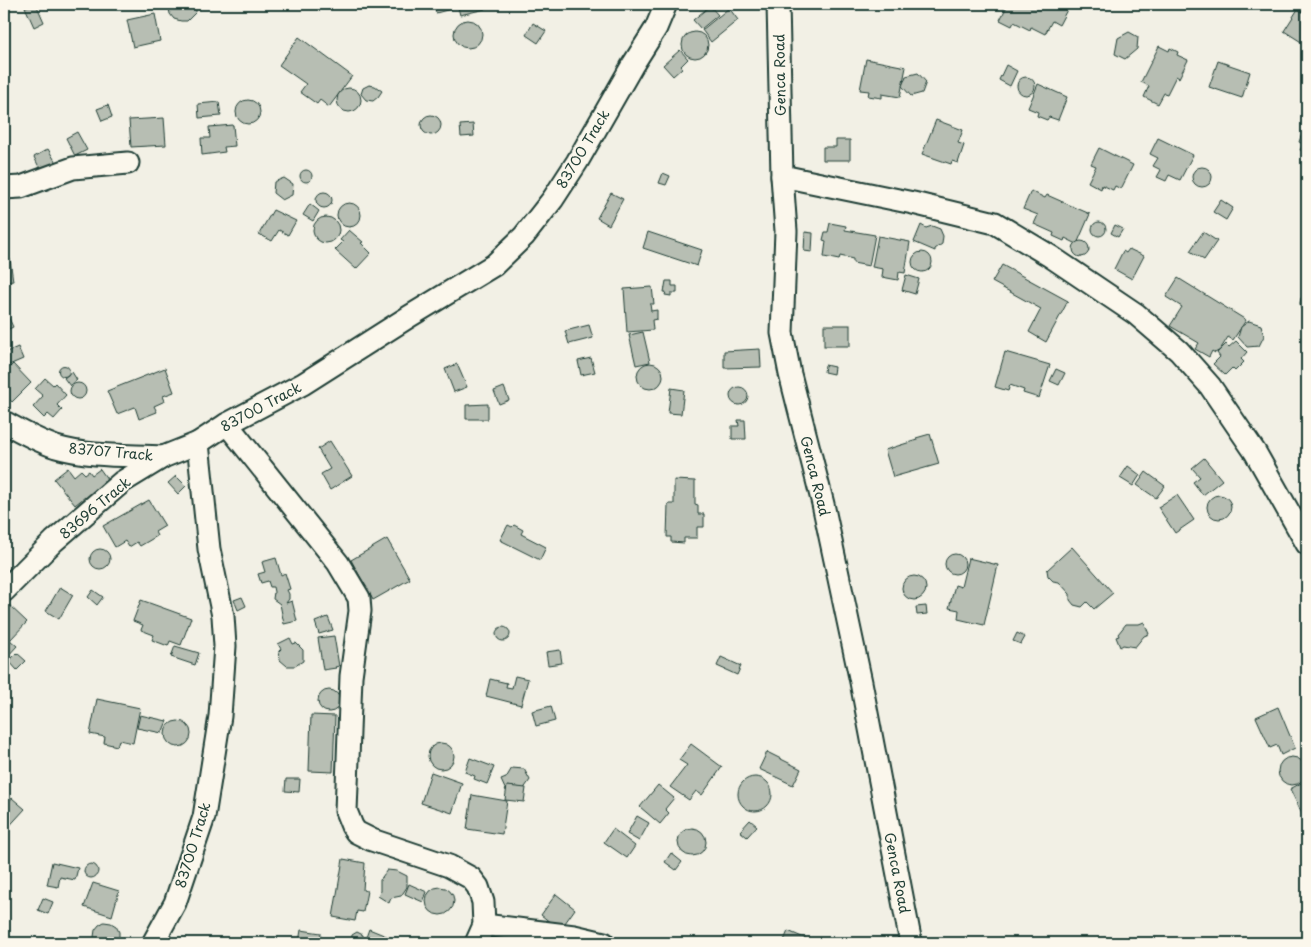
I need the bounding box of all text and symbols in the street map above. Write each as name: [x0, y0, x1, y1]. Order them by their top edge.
street label: Genca Road: [768, 34, 791, 116]
street label: 83700 Track: [551, 105, 615, 192]
street label: 83700 Track: [217, 376, 305, 437]
street label: Genca Road: [795, 434, 836, 518]
street label: 83707 Track: [68, 437, 155, 466]
street label: 83696 Track: [54, 471, 135, 544]
street label: 83700 Track: [169, 799, 216, 890]
street label: Genca Road: [879, 831, 916, 915]

